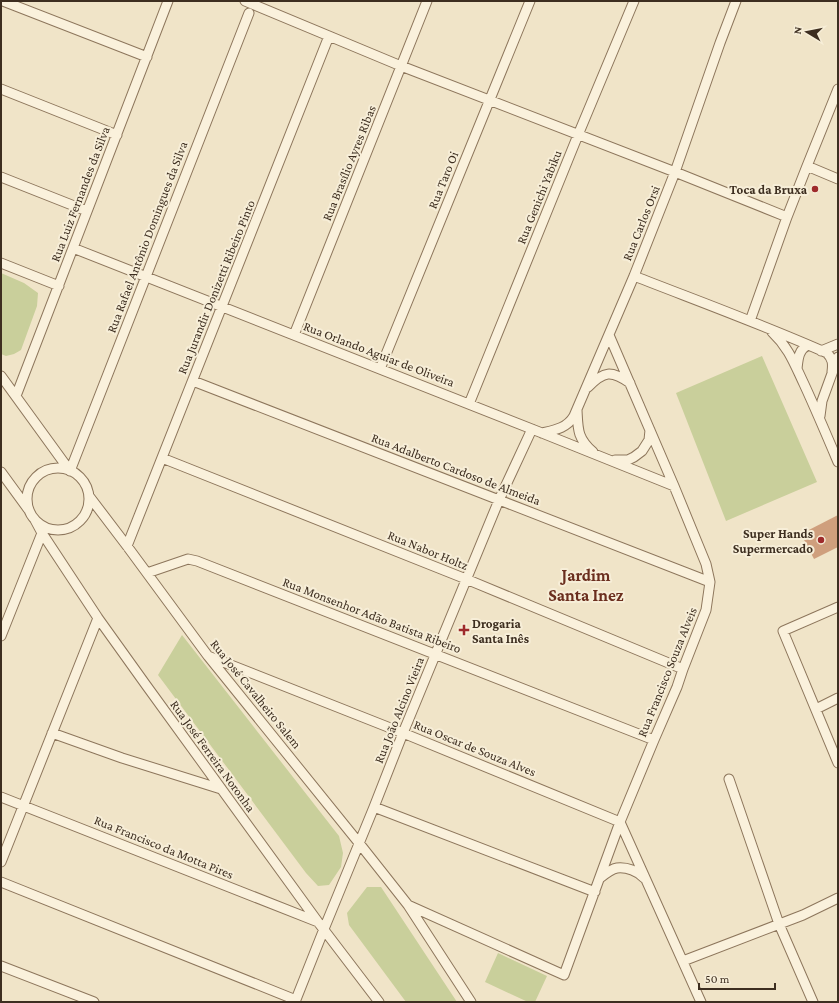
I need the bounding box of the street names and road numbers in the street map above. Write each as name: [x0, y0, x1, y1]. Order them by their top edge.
street label: Rua Brasílio Ayres Ribas: [319, 103, 379, 223]
street label: Rua Luiz Fernandes da Silva: [47, 124, 113, 264]
street label: Rua Rafael Antônio Domingues da Silva: [103, 139, 191, 335]
street label: Rua Genichi Yabiku: [513, 148, 565, 246]
street label: Rua Taro Oi: [425, 149, 461, 211]
street label: Rua Carlos Orsi: [619, 183, 663, 263]
street label: Rua Jurandir Donizetti Ribeiro Pinto: [174, 198, 258, 376]
street label: Rua Orlando Aguiar de Oliveira: [301, 318, 457, 390]
street label: Rua Adalberto Cardoso de Almeida: [369, 430, 543, 508]
street label: Rua Nabor Holtz: [386, 527, 471, 573]
street label: Rua Monsenhor Adão Batista Ribeiro: [281, 574, 463, 656]
street label: Rua Francisco Souza Alveis: [634, 605, 700, 739]
street label: Rua José Cavalheiro Salem: [207, 636, 305, 752]
street label: Rua João Alcino Vieira: [371, 655, 427, 765]
street label: Rua José Ferreira Noronha: [167, 697, 259, 815]
street label: Rua Oscar de Souza Alves: [412, 717, 538, 779]
street label: Rua Francisco da Motta Pires: [92, 812, 236, 882]

